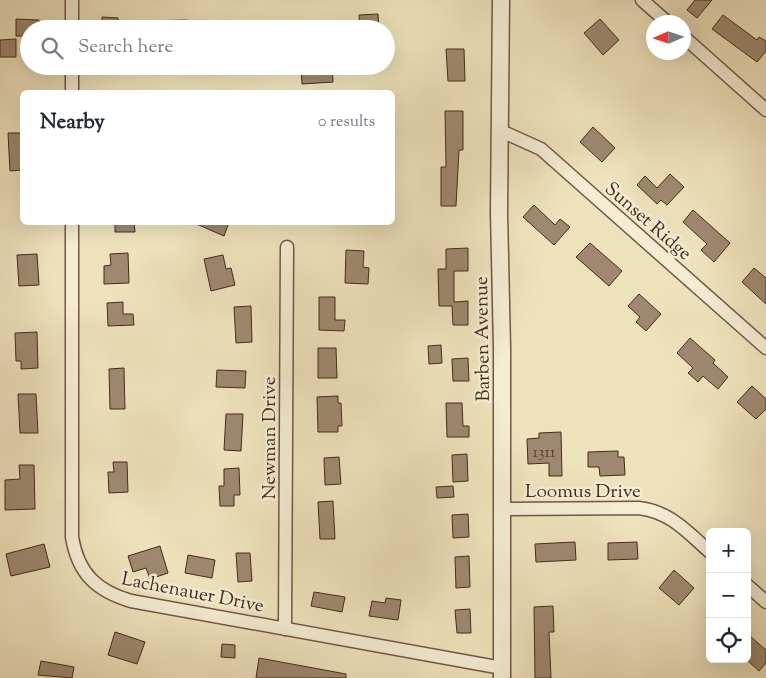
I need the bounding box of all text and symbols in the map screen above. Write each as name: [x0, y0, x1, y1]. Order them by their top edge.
north arrow: [646, 15, 691, 60]
search box: [20, 20, 395, 75]
icon: search: [38, 34, 66, 62]
text: Search here: [78, 34, 173, 61]
text: Nearby: [40, 108, 105, 138]
text: 0 results: [318, 111, 375, 134]
street label: Sunset Ridge: [598, 176, 697, 268]
street label: Barben Avenue: [469, 276, 498, 402]
street label: Newman Drive: [257, 376, 284, 500]
house number: 1311: [533, 442, 556, 465]
street label: Loomus Drive: [525, 479, 641, 506]
map controls: [706, 528, 751, 663]
button: +: [706, 528, 751, 573]
street label: Lachenauer Drive: [119, 566, 266, 621]
button: −: [706, 573, 751, 618]
button: locate: [706, 618, 751, 663]

